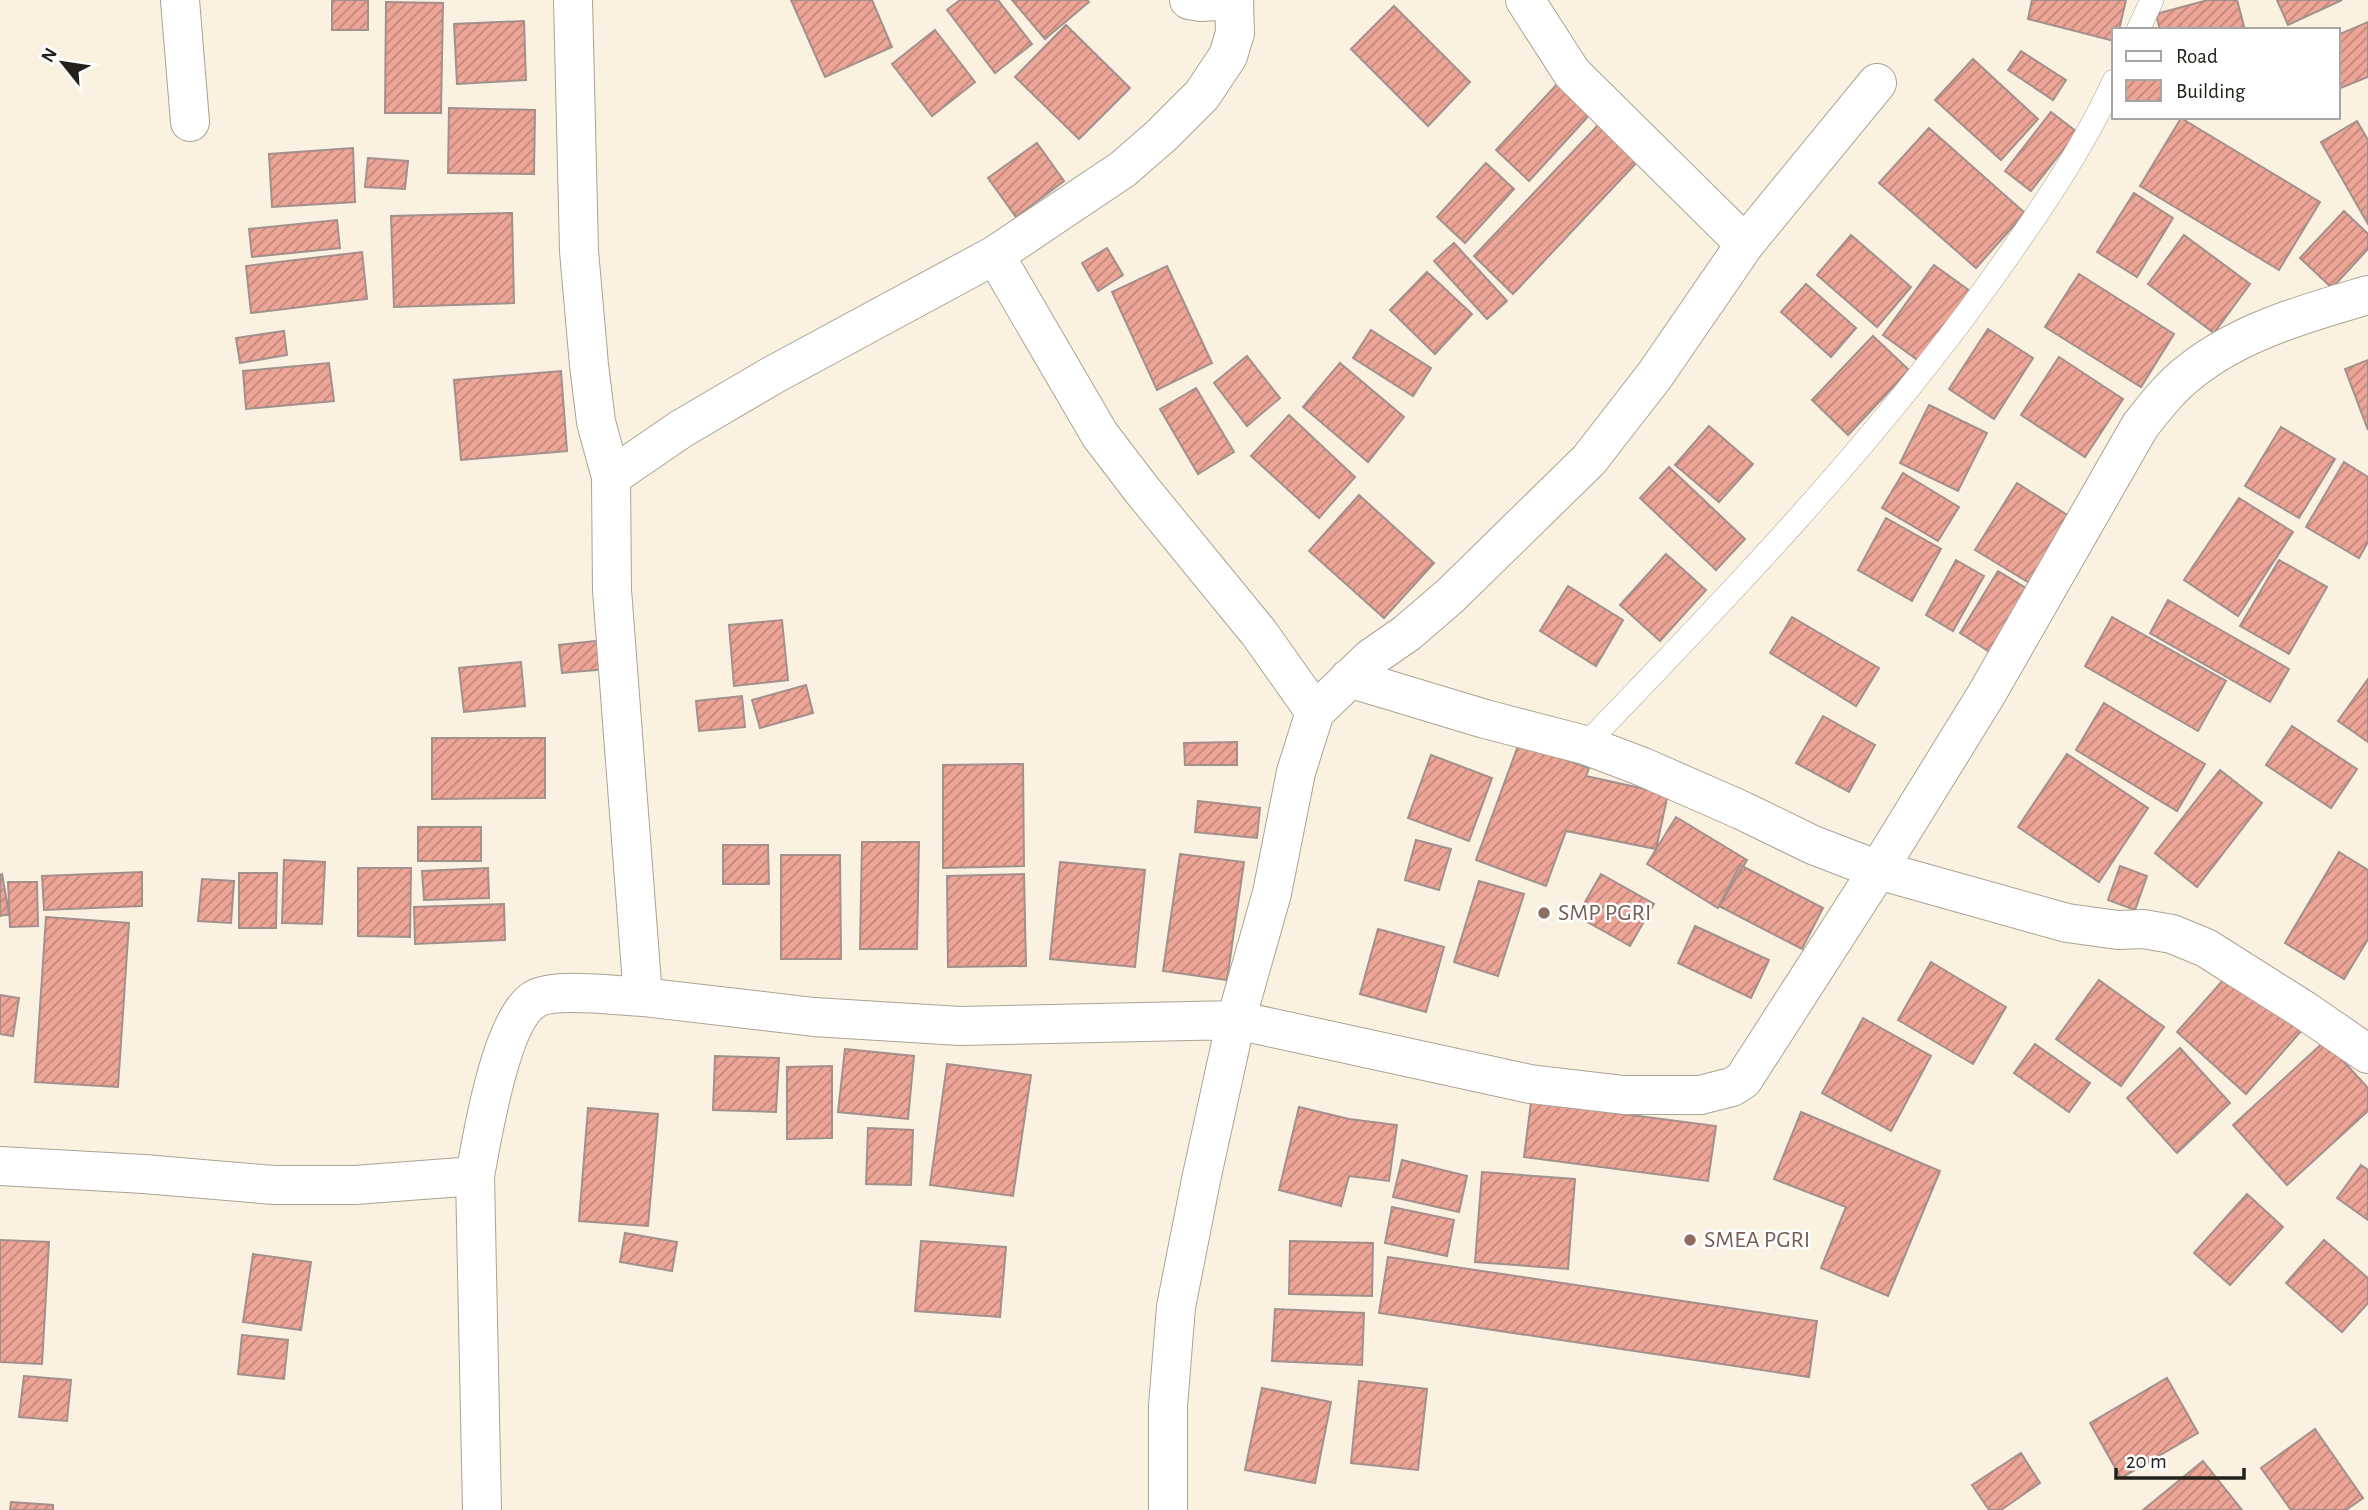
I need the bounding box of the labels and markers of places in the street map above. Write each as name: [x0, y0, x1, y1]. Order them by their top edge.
place label: SMP PGRI: [1558, 901, 1651, 925]
marker: SMP PGRI: [1536, 905, 1552, 921]
place label: SMEA PGRI: [1704, 1228, 1810, 1252]
marker: SMEA PGRI: [1682, 1232, 1698, 1248]

